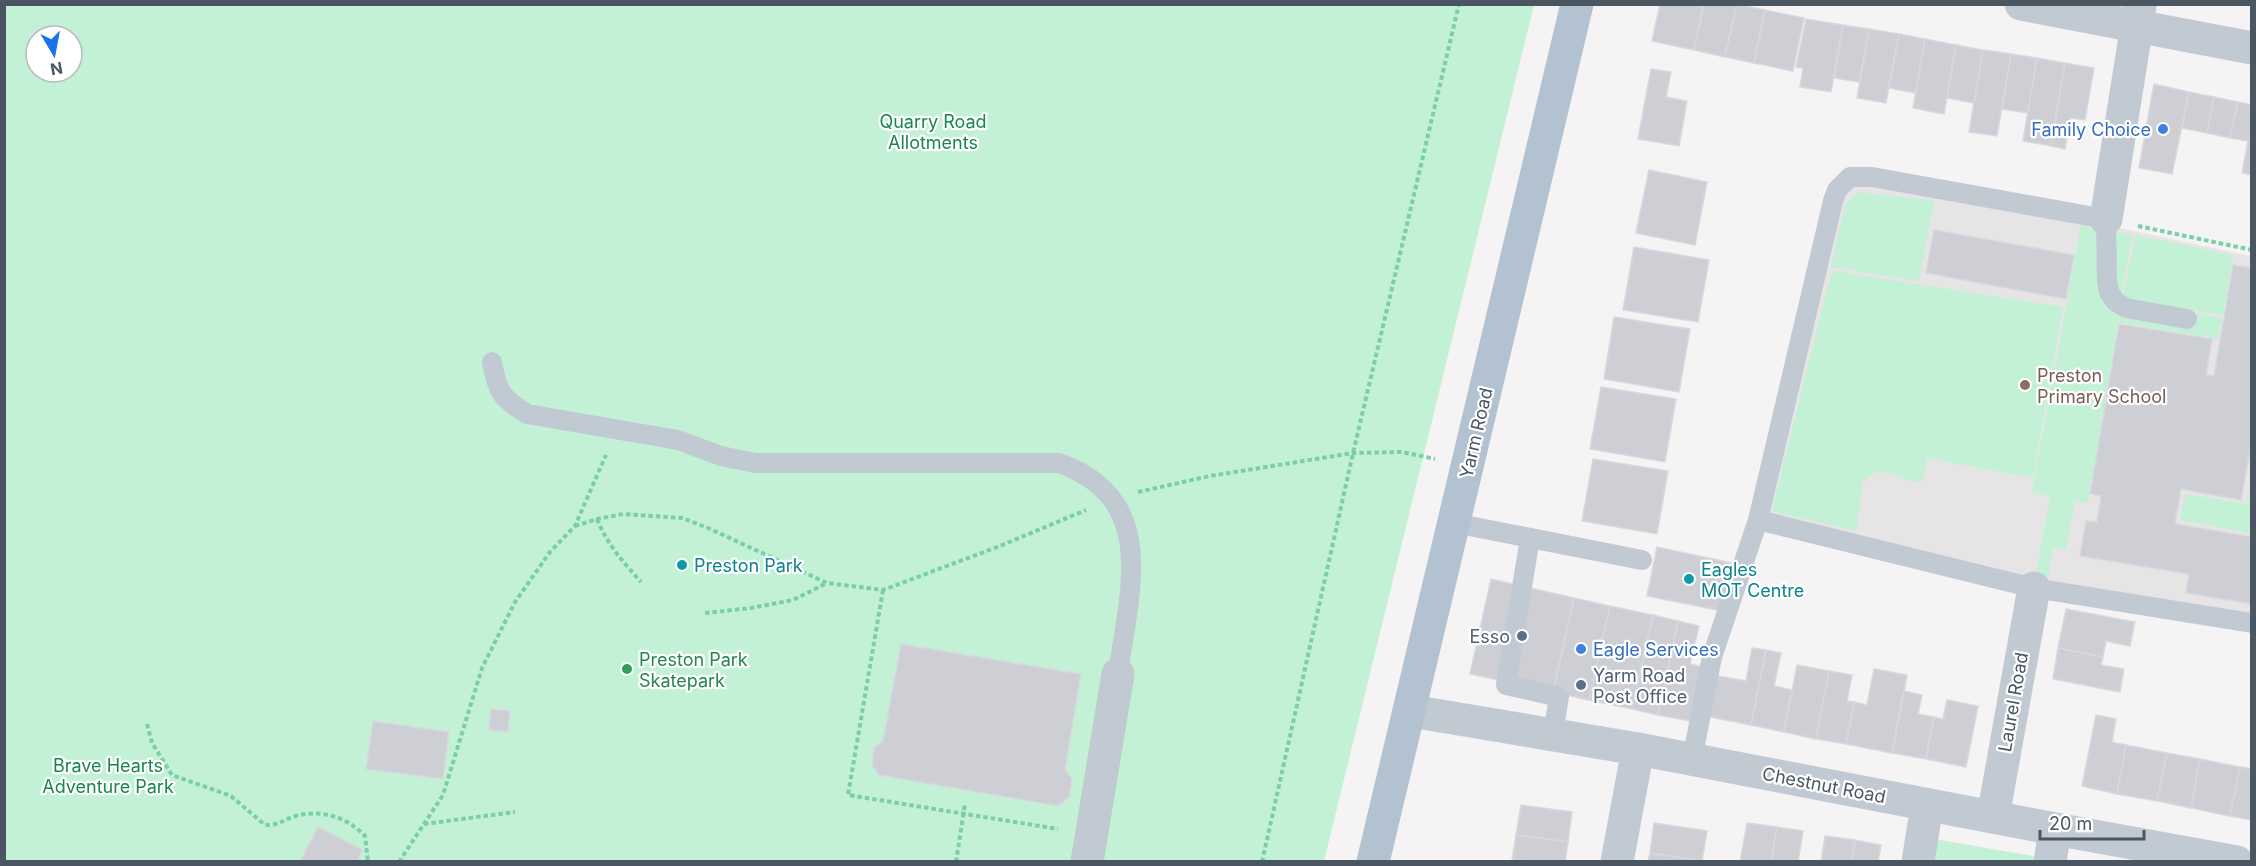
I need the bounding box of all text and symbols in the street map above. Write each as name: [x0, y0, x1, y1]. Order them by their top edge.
north arrow: [24, 24, 84, 84]
text: N: [49, 58, 64, 80]
park label: Quarry Road Allotments: [879, 111, 987, 153]
place label: Family Choice: [2031, 119, 2151, 140]
marker: Family Choice: [2156, 122, 2170, 136]
place label: Preston Primary School: [2037, 365, 2166, 407]
marker: Preston Primary School: [2018, 378, 2032, 392]
street label: Yarm Road: [1455, 386, 1497, 480]
place label: Preston Park: [694, 555, 803, 576]
marker: Preston Park: [675, 558, 689, 572]
place label: Eagles MOT Centre: [1701, 559, 1804, 601]
marker: Eagles MOT Centre: [1682, 572, 1696, 586]
place label: Esso: [1469, 626, 1510, 647]
marker: Esso: [1515, 629, 1529, 643]
place label: Eagle Services: [1593, 639, 1719, 660]
marker: Eagle Services: [1574, 642, 1588, 656]
place label: Preston Park Skatepark: [639, 649, 748, 691]
street label: Laurel Road: [1994, 651, 2032, 753]
marker: Preston Park Skatepark: [620, 662, 634, 676]
place label: Yarm Road Post Office: [1593, 665, 1687, 707]
marker: Yarm Road Post Office: [1574, 678, 1588, 692]
park label: Brave Hearts Adventure Park: [42, 755, 174, 797]
street label: Chestnut Road: [1760, 763, 1888, 807]
scale bar: [2040, 803, 2144, 841]
text: 20 m: [2049, 813, 2092, 834]

